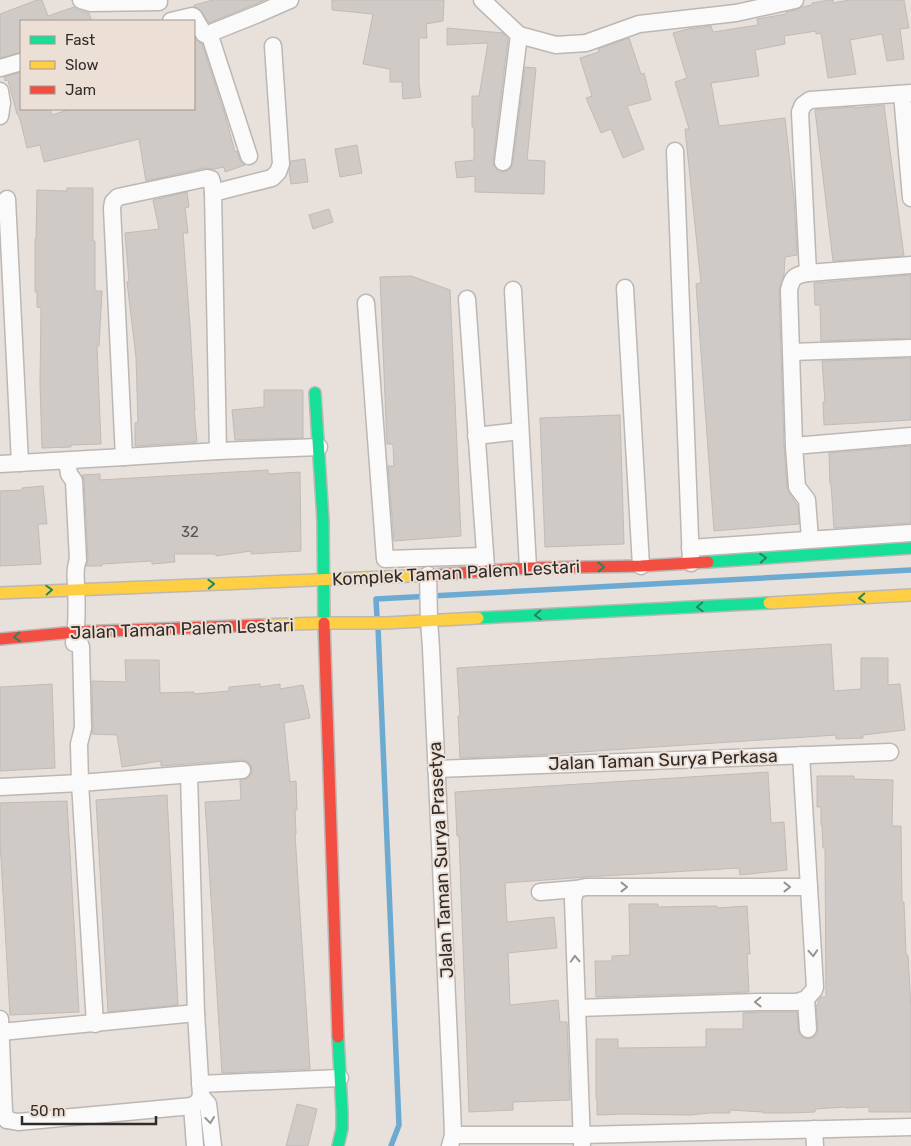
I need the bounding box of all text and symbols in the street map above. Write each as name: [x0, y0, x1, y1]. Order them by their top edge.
legend: [20, 20, 195, 110]
text: Fast: [65, 31, 95, 49]
text: Slow: [65, 56, 98, 74]
text: Jam: [65, 81, 96, 99]
house number: 32: [181, 523, 199, 541]
one-way arrow: [759, 553, 767, 564]
street label: Komplek Taman Palem Lestari: [331, 556, 581, 590]
one-way arrow: [597, 562, 605, 572]
one-way arrow: [207, 578, 215, 589]
one-way arrow: [45, 585, 53, 596]
one-way arrow: [858, 592, 866, 603]
one-way arrow: [696, 601, 704, 612]
one-way arrow: [534, 609, 542, 620]
street label: Jalan Taman Palem Lestari: [70, 614, 294, 644]
one-way arrow: [13, 632, 21, 643]
street label: Jalan Taman Surya Prasetya: [424, 741, 458, 979]
street label: Jalan Taman Surya Perkasa: [548, 745, 778, 775]
one-way arrow: [621, 882, 629, 892]
one-way arrow: [784, 882, 791, 892]
one-way arrow: [808, 950, 819, 958]
one-way arrow: [570, 955, 581, 963]
one-way arrow: [754, 997, 762, 1007]
scale bar: [22, 1094, 156, 1126]
text: 50 m: [30, 1102, 65, 1120]
one-way arrow: [204, 1116, 215, 1124]

